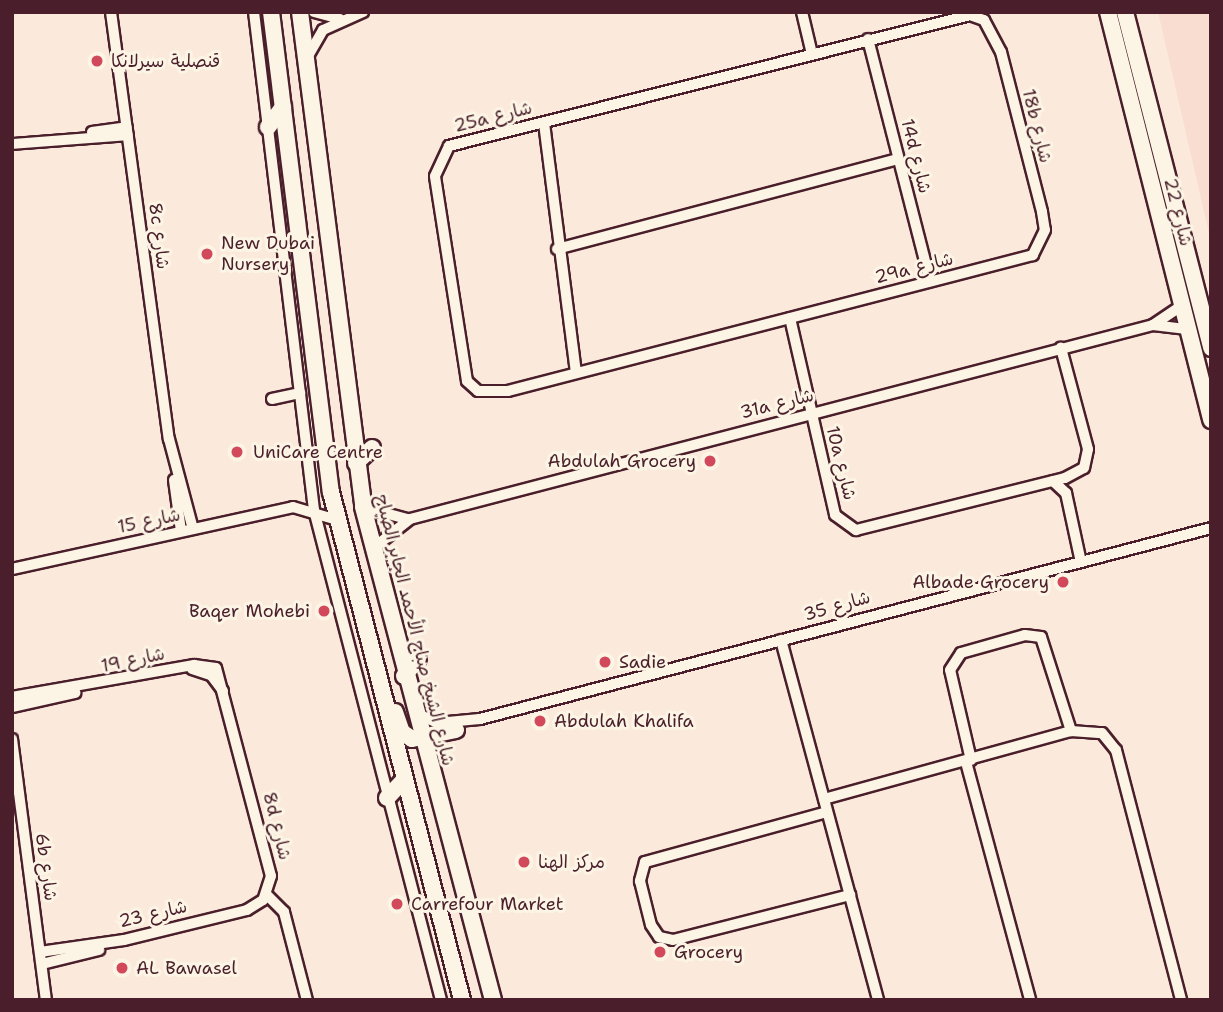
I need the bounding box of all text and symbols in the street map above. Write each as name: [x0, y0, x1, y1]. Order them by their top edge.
place label: قنصلية سيرلانكا: [111, 50, 220, 72]
marker: قنصلية سيرلانكا: [89, 53, 105, 69]
street label: 18b شارع: [1017, 87, 1057, 165]
street label: 25a شارع: [452, 97, 534, 137]
street label: 14d شارع: [896, 117, 936, 195]
street label: شارع 22: [1159, 176, 1197, 248]
street label: 8c شارع: [144, 202, 174, 270]
place label: New Dubai Nursery: [221, 233, 315, 276]
marker: New Dubai Nursery: [199, 246, 215, 262]
street label: 29a شارع: [873, 248, 955, 288]
street label: 31a شارع: [738, 384, 816, 424]
street label: 10a شارع: [821, 424, 861, 502]
place label: UniCare Centre: [253, 441, 383, 463]
marker: UniCare Centre: [227, 442, 247, 462]
place label: Abdulah Grocery: [548, 450, 696, 472]
marker: Abdulah Grocery: [702, 453, 718, 469]
street label: شارع الشيخ صباح الأحمد الجابر الصباح: [371, 492, 459, 768]
street label: شارع 15: [116, 504, 182, 538]
place label: Albade Grocery: [912, 571, 1049, 593]
marker: Albade Grocery: [1055, 574, 1071, 590]
street label: شارع 35: [801, 586, 873, 626]
place label: Baqer Mohebi: [189, 600, 310, 622]
marker: Baqer Mohebi: [316, 603, 332, 619]
street label: شارع 19: [99, 643, 167, 677]
place label: Sadie: [619, 651, 666, 673]
marker: Sadie: [597, 654, 613, 670]
place label: Abdulah Khalifa: [554, 710, 694, 732]
marker: Abdulah Khalifa: [532, 713, 548, 729]
street label: 8d شارع: [258, 790, 296, 862]
street label: 6b شارع: [31, 832, 61, 902]
place label: مركز الهنا: [538, 851, 605, 873]
marker: مركز الهنا: [516, 854, 532, 870]
place label: Carrefour Market: [411, 893, 564, 915]
street label: شارع 23: [117, 896, 189, 932]
marker: Carrefour Market: [389, 896, 405, 912]
place label: Grocery: [674, 941, 743, 963]
marker: Grocery: [652, 944, 668, 960]
place label: AL Bawasel: [136, 957, 237, 979]
marker: AL Bawasel: [114, 960, 130, 976]

